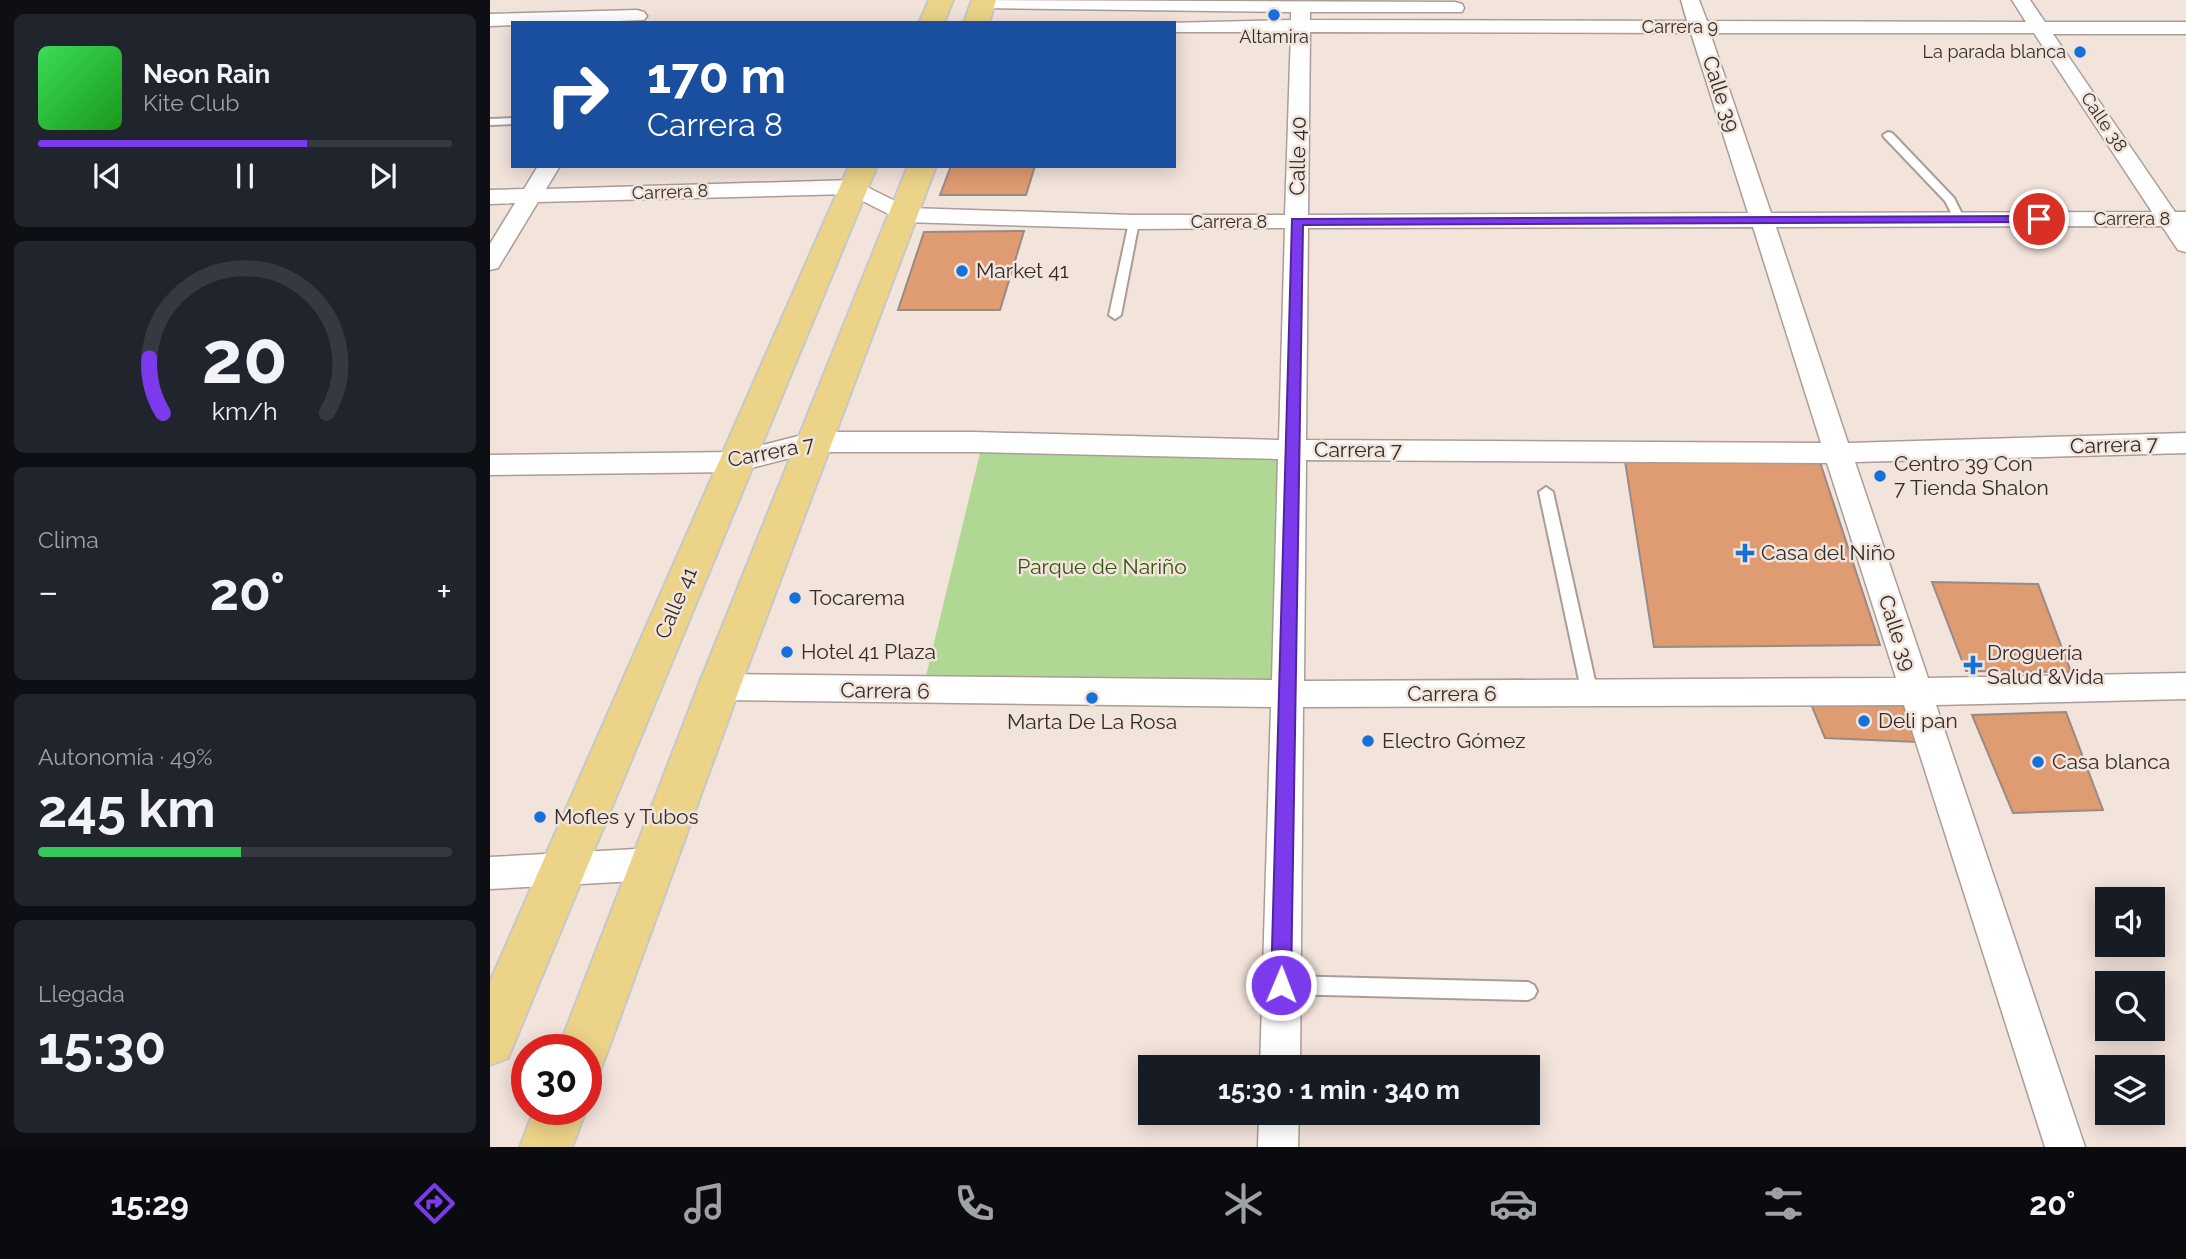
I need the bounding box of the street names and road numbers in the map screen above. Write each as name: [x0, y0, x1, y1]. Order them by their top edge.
street label: Carrera 9: [1642, 16, 1718, 37]
street label: Calle 39: [1697, 53, 1745, 135]
street label: Calle 38: [2077, 88, 2132, 156]
street label: Calle 40: [1284, 116, 1311, 196]
street label: Carrera 8: [631, 180, 709, 203]
street label: Carrera 8: [2094, 208, 2170, 229]
street label: Carrera 8: [1191, 211, 1267, 232]
street label: Carrera 7: [2070, 430, 2159, 459]
street label: Carrera 7: [725, 431, 817, 472]
street label: Carrera 7: [1314, 437, 1403, 462]
street label: Calle 41: [649, 563, 702, 642]
street label: Calle 39: [1873, 592, 1921, 674]
street label: Carrera 6: [840, 677, 930, 704]
street label: Carrera 6: [1407, 681, 1497, 706]

